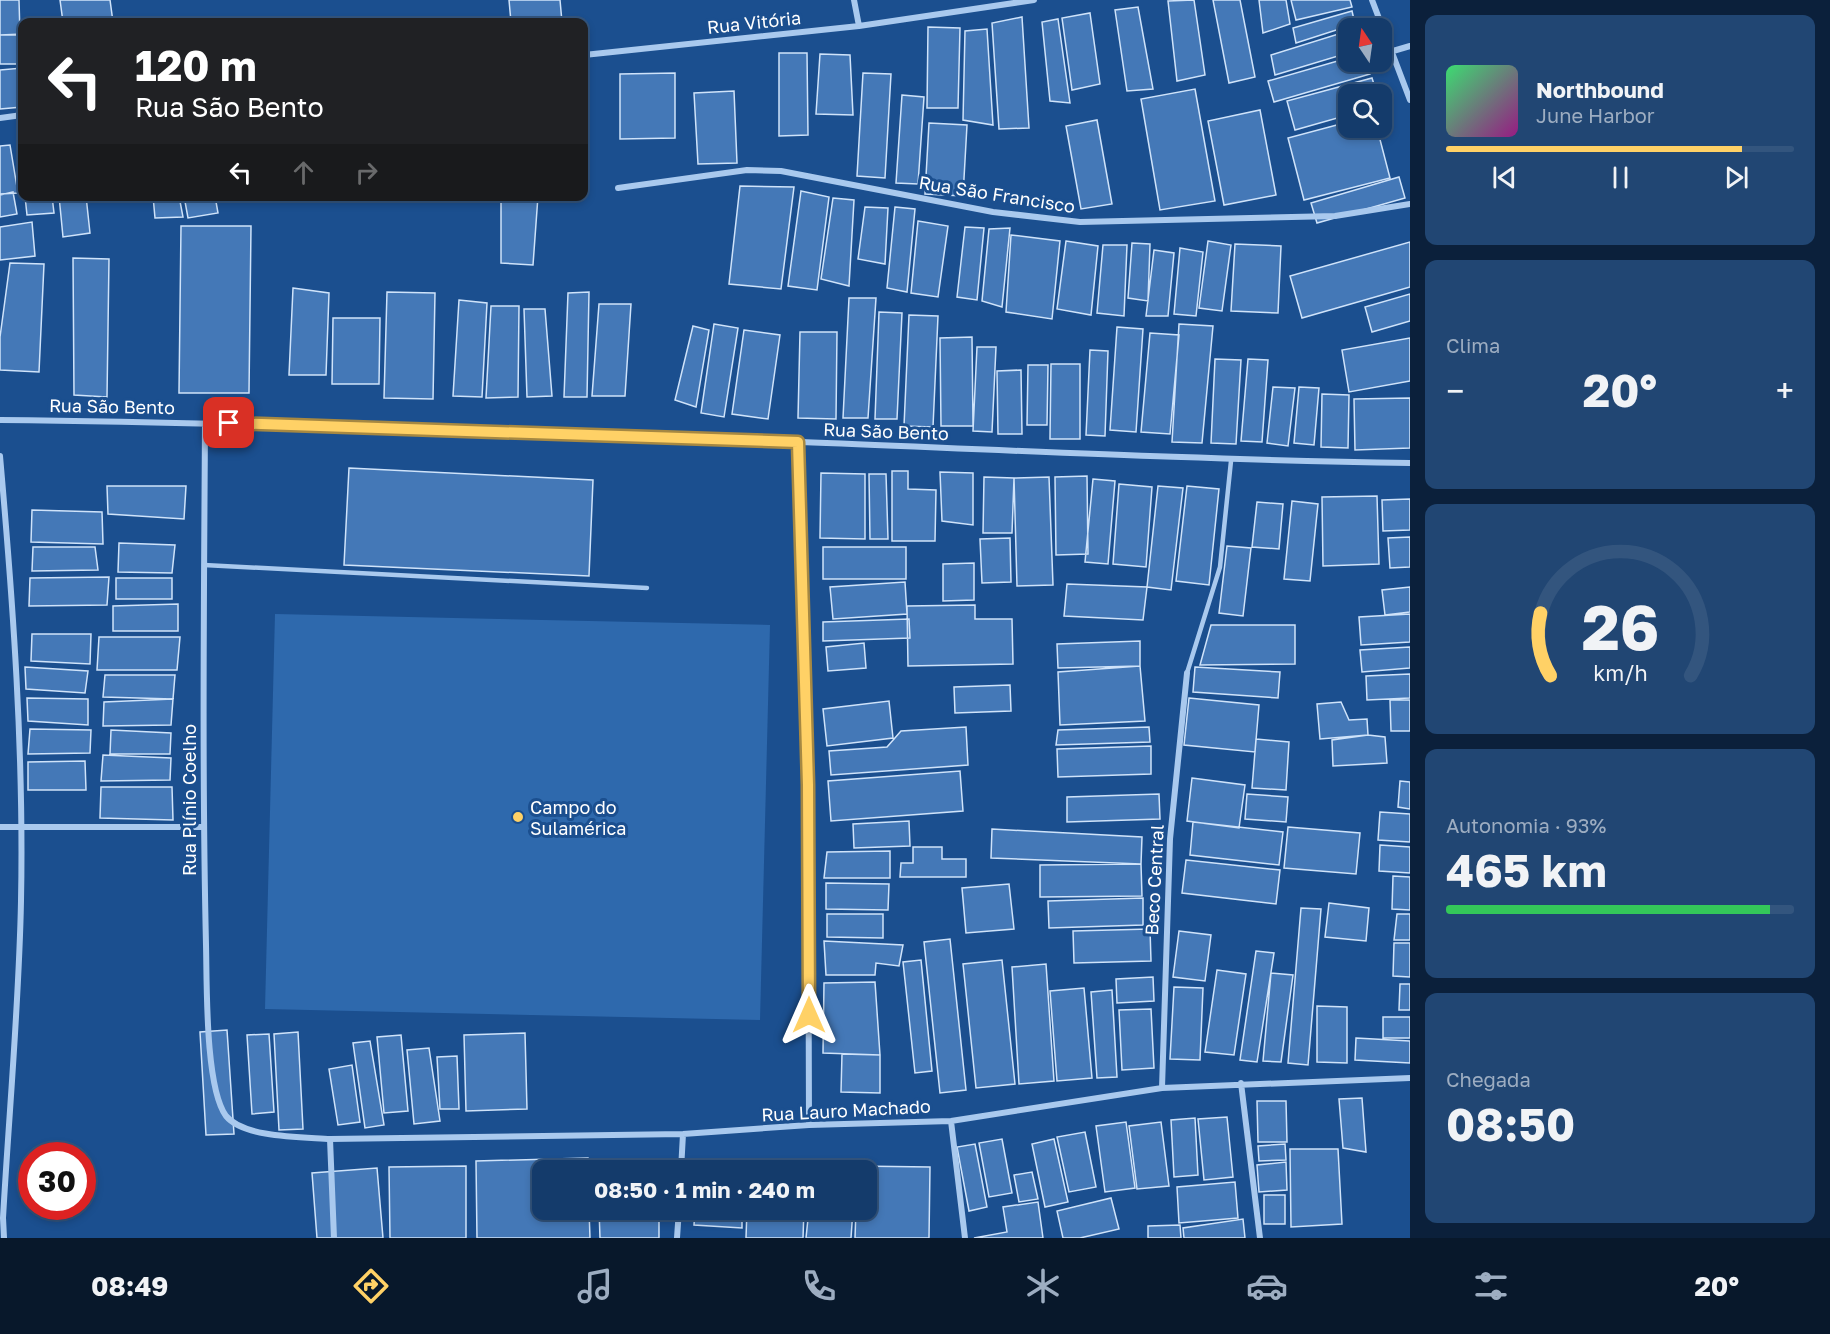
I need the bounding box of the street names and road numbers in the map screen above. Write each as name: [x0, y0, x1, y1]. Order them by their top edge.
street label: Rua Vitória: [706, 6, 802, 38]
street label: Rua São Francisco: [917, 171, 1077, 217]
street label: Rua São Bento: [49, 394, 175, 418]
street label: Rua São Bento: [823, 418, 949, 444]
street label: Rua Plínio Coelho: [178, 724, 200, 876]
street label: Beco Central: [1140, 824, 1168, 936]
street label: Rua Lauro Machado: [761, 1095, 931, 1125]

